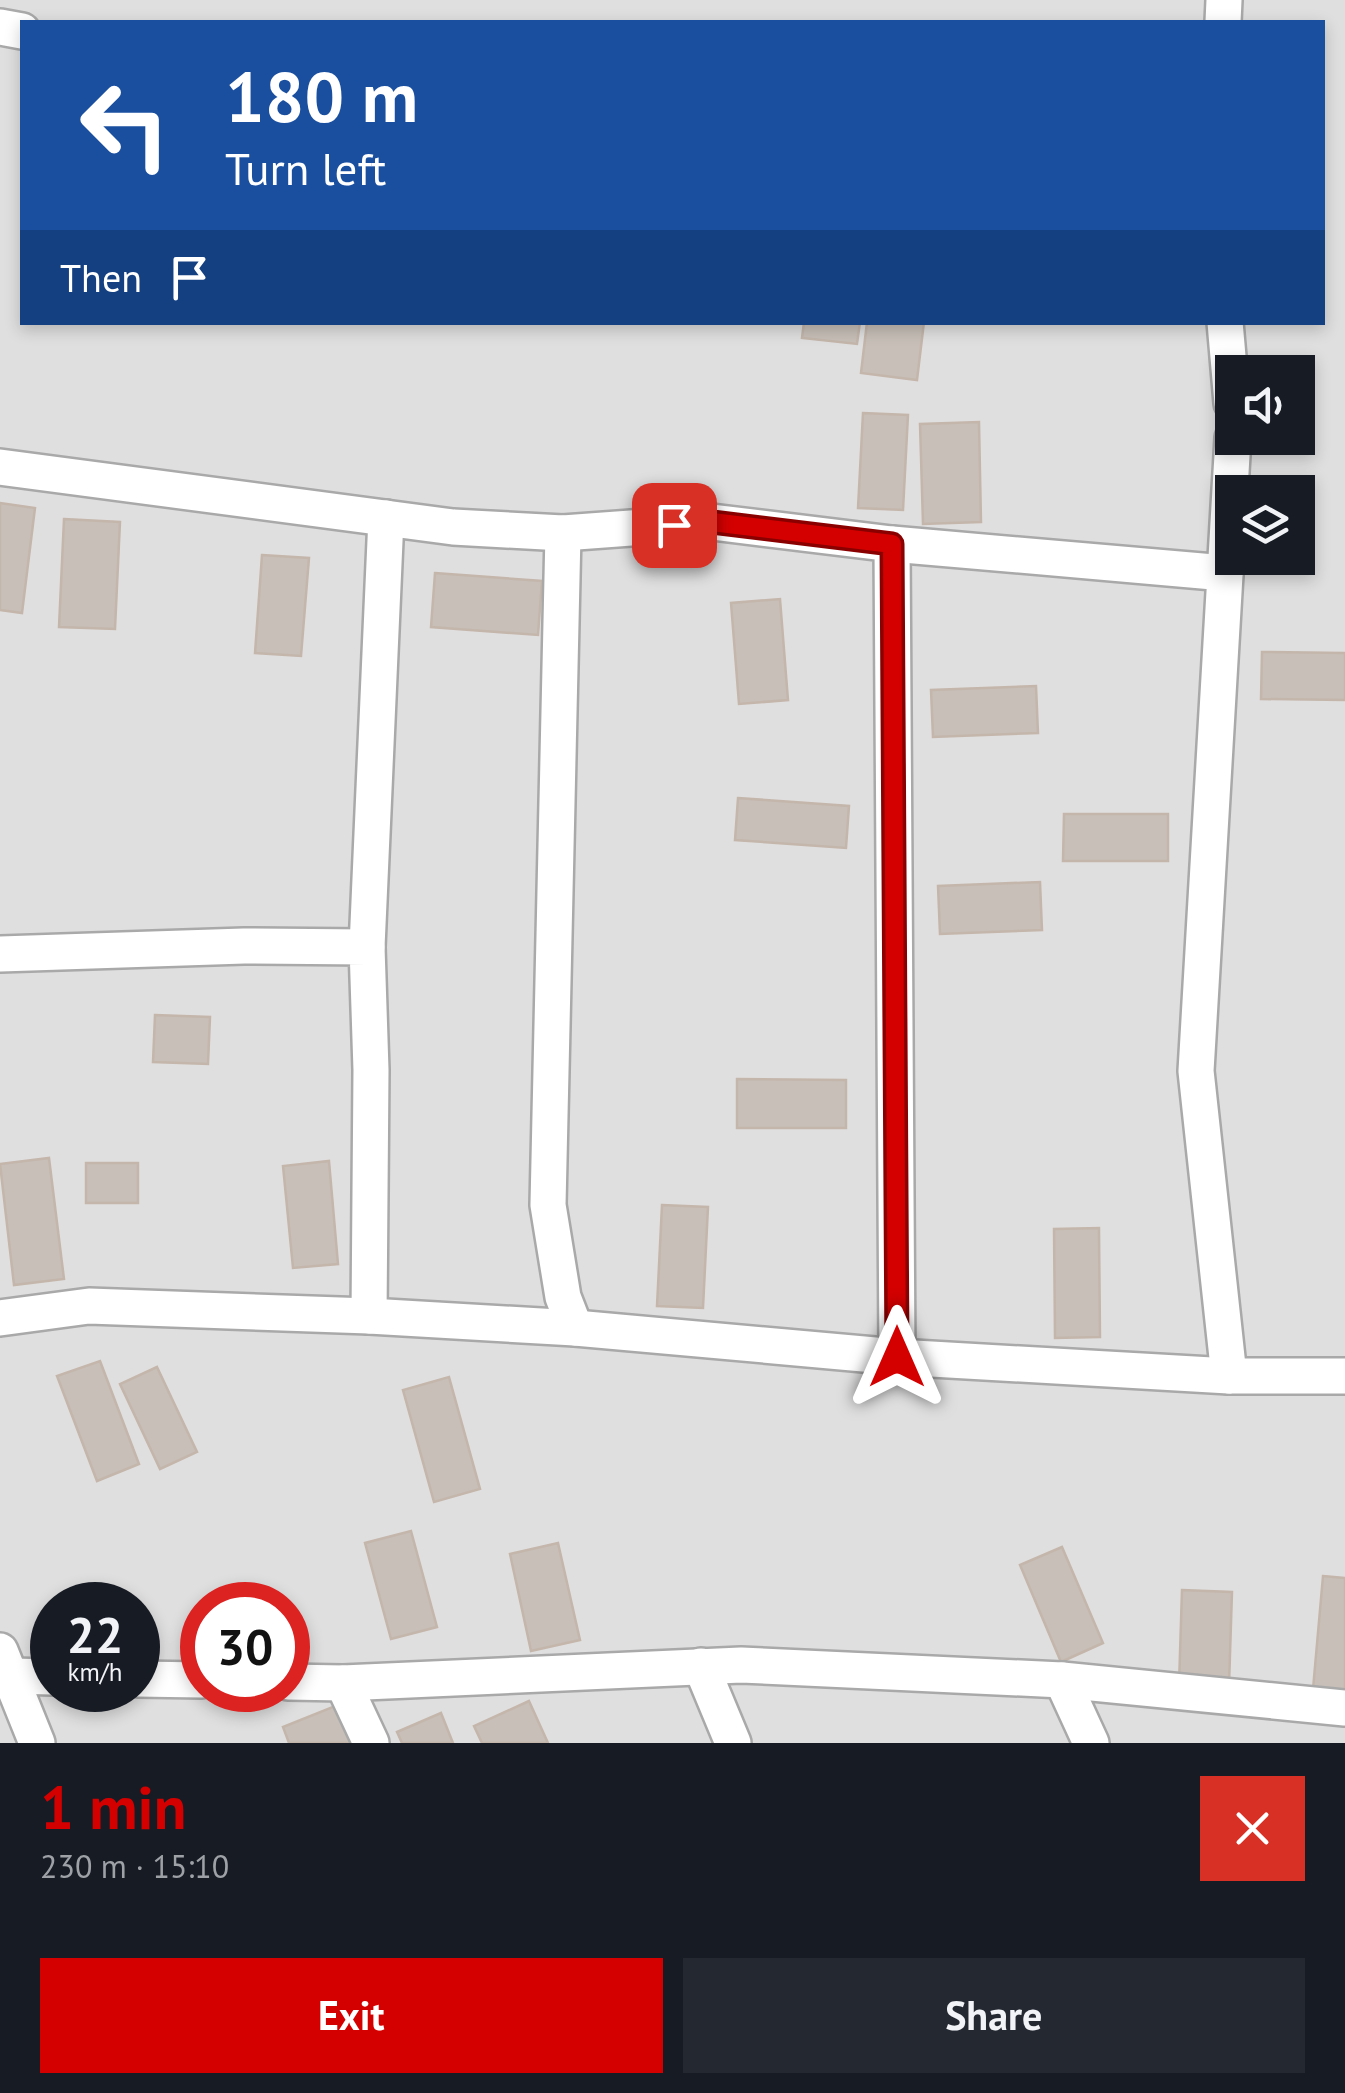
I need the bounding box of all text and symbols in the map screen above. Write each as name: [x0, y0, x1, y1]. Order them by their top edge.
text: 180 m: [225, 51, 418, 141]
icon: left: [60, 60, 190, 190]
text: Turn left: [225, 139, 386, 197]
icon: arrive: [162, 250, 217, 305]
text: Then: [60, 253, 142, 302]
map controls: [1215, 355, 1315, 575]
button: sound: [1215, 355, 1315, 455]
button: layers: [1215, 475, 1315, 575]
pin: [632, 483, 717, 568]
icon: arrive: [647, 498, 702, 553]
position arrow: [845, 1305, 949, 1409]
speed limit sign: 30: [180, 1582, 310, 1712]
text: 22: [67, 1602, 123, 1667]
text: km/h: [68, 1656, 122, 1688]
text: 1 min: [40, 1768, 186, 1846]
button: close: [1200, 1776, 1305, 1881]
text: 230 m · 15:10: [40, 1845, 229, 1887]
button: Exit: [40, 1958, 663, 2073]
button: Share: [683, 1958, 1305, 2073]

